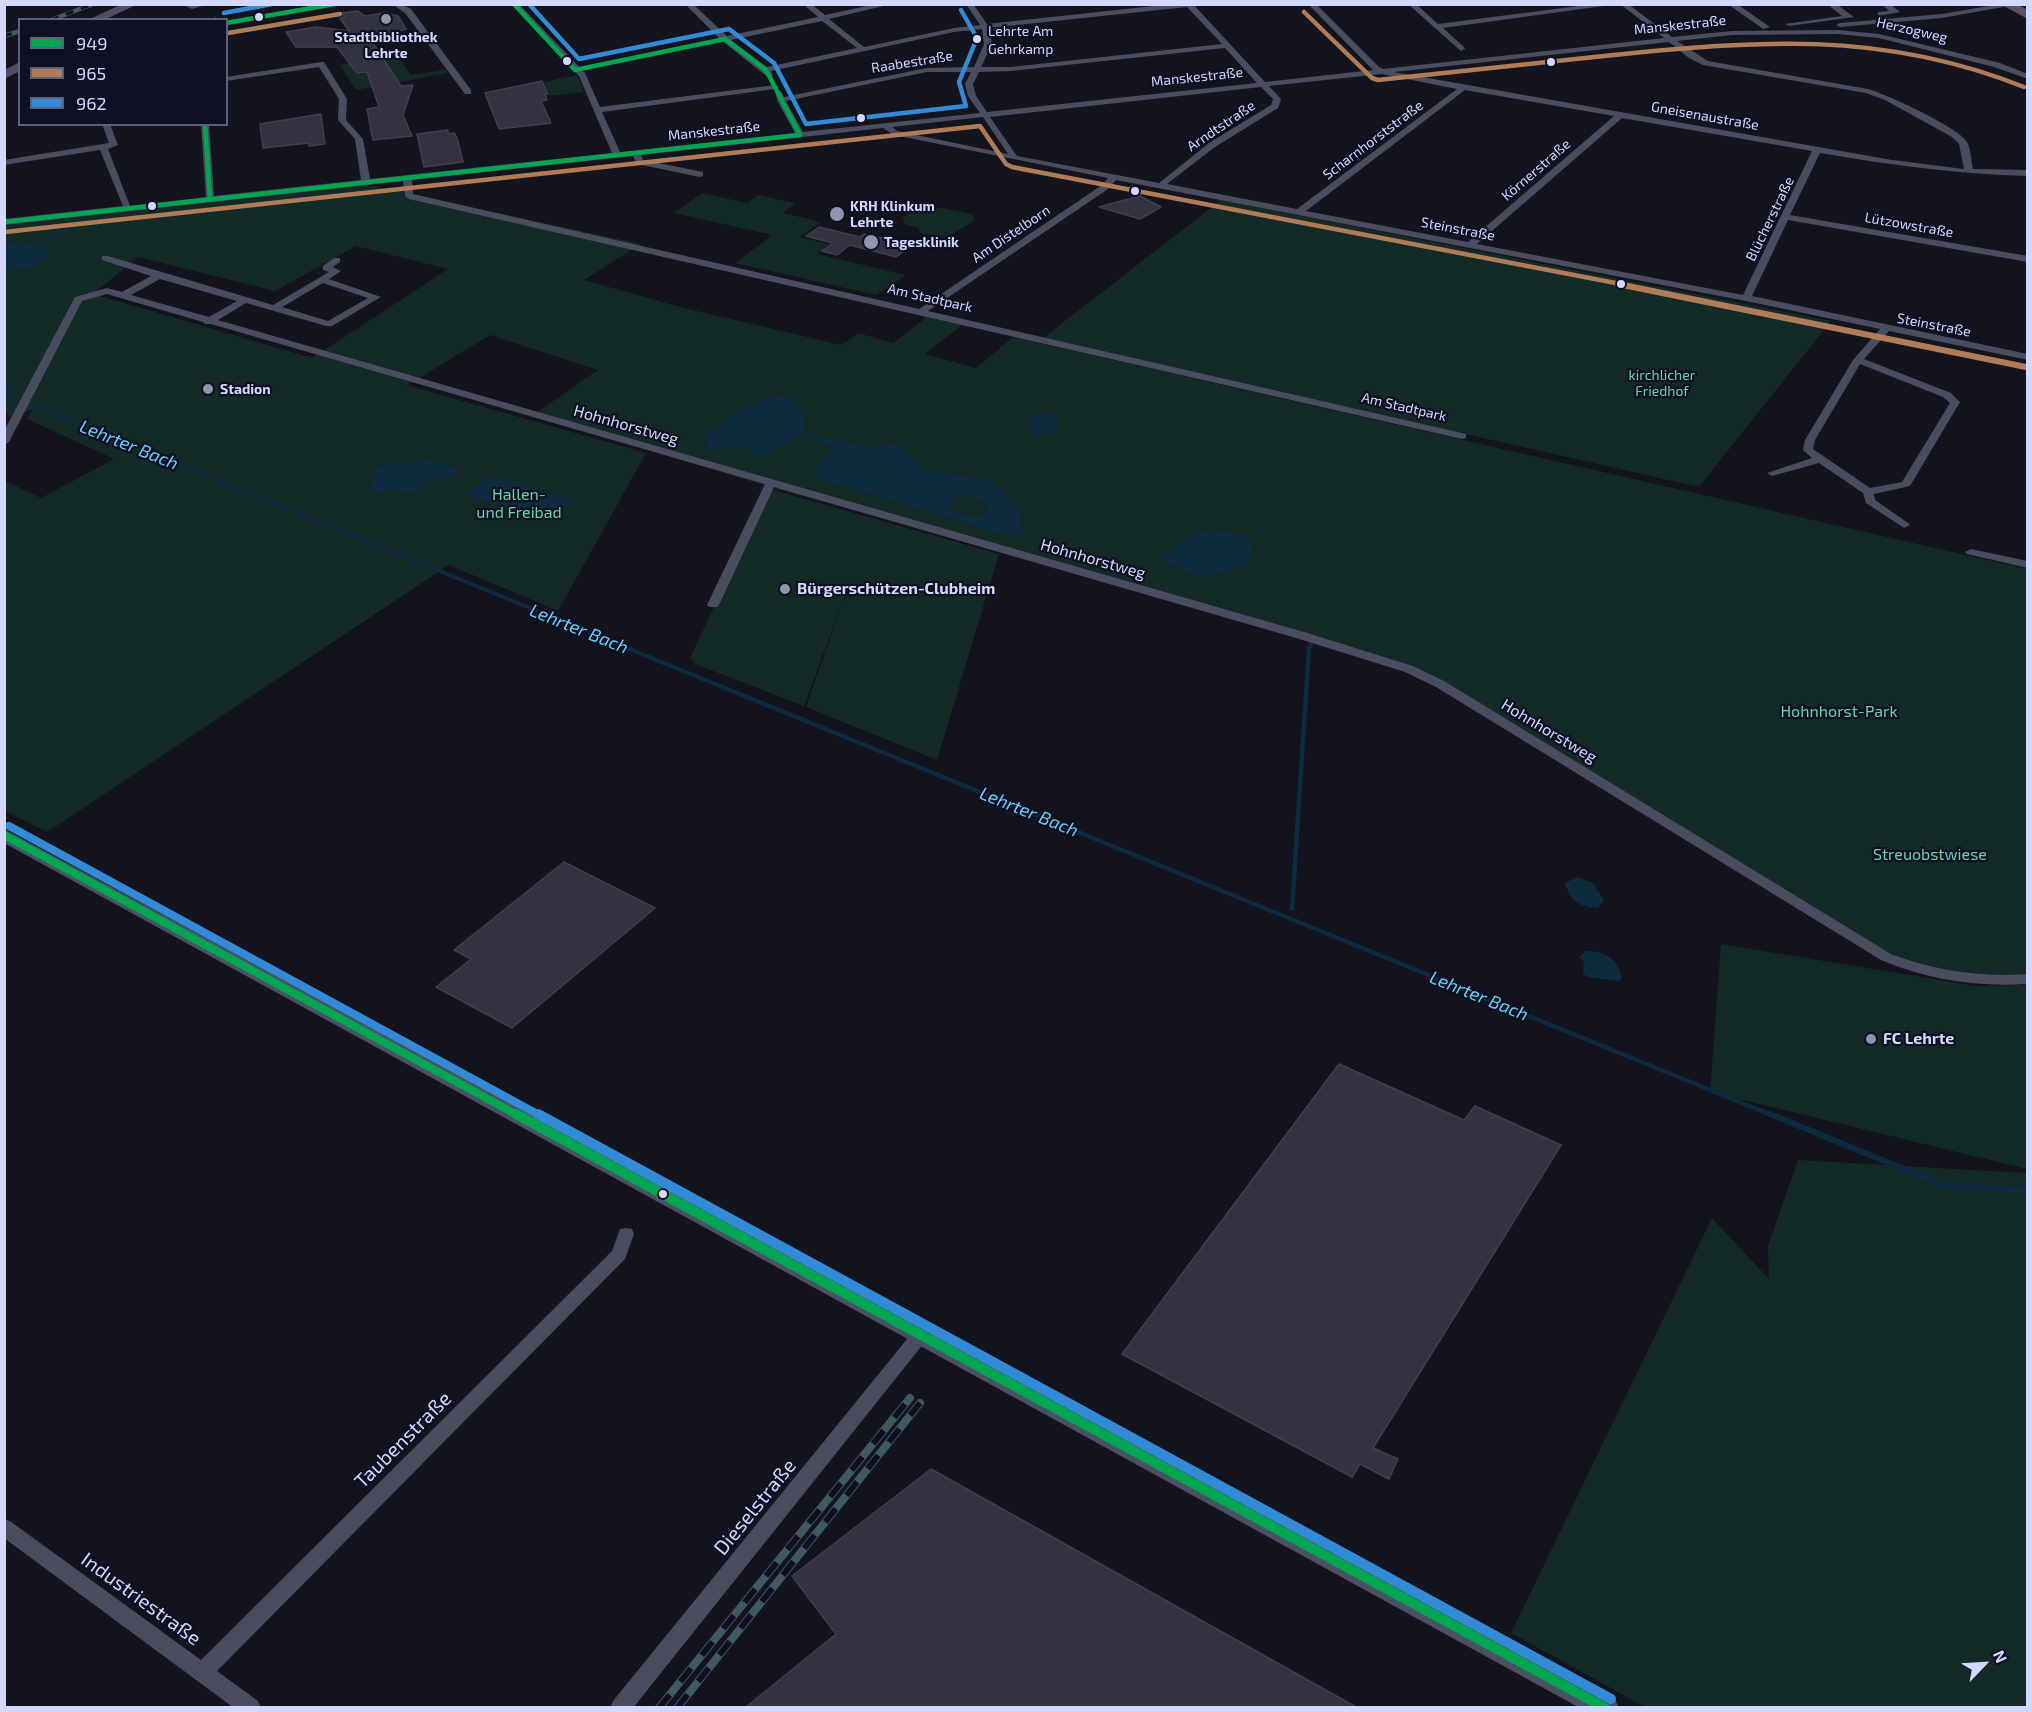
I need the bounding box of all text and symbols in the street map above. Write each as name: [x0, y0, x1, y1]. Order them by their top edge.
unlabelled marker: [253, 11, 265, 23]
marker: Stadtbibliothek Lehrte: [379, 12, 393, 26]
street label: Manskestraße: [1633, 12, 1727, 38]
street label: Herzogweg: [1875, 14, 1949, 46]
legend: [18, 18, 228, 126]
place label: Lehrte Am Gehrkamp: [988, 23, 1053, 56]
place label: Stadtbibliothek Lehrte: [334, 29, 438, 62]
text: 949: [76, 32, 108, 54]
marker: Lehrte Am Gehrkamp: [971, 33, 983, 45]
street label: Raabestraße: [870, 47, 954, 77]
unlabelled marker: [561, 55, 573, 67]
unlabelled marker: [1545, 56, 1557, 68]
text: 965: [76, 62, 106, 84]
street label: Manskestraße: [1150, 64, 1244, 90]
text: 962: [76, 92, 107, 114]
street label: Arndtstraße: [1184, 97, 1258, 155]
street label: Scharnhorststraße: [1320, 97, 1426, 183]
street label: Gneisenaustraße: [1650, 98, 1760, 134]
unlabelled marker: [855, 112, 867, 124]
street label: Manskestraße: [667, 118, 761, 144]
street label: Körnerstraße: [1498, 136, 1574, 204]
street label: Blücherstraße: [1742, 174, 1798, 264]
unlabelled marker: [1129, 185, 1141, 197]
place label: KRH Klinkum Lehrte: [850, 198, 935, 231]
unlabelled marker: [146, 200, 158, 212]
street label: Am Distelborn: [969, 202, 1053, 266]
marker: KRH Klinkum Lehrte: [828, 205, 846, 223]
street label: Lützowstraße: [1863, 209, 1955, 241]
street label: Steinstraße: [1420, 214, 1496, 244]
marker: Tagesklinik: [862, 233, 880, 251]
place label: Tagesklinik: [884, 234, 959, 250]
unlabelled marker: [1615, 278, 1627, 290]
street label: Am Stadtpark: [886, 280, 974, 316]
street label: Steinstraße: [1896, 310, 1972, 340]
park label: kirchlicher Friedhof: [1629, 367, 1695, 400]
place label: Stadion: [220, 381, 271, 397]
marker: Stadion: [201, 382, 215, 396]
street label: Am Stadtpark: [1360, 389, 1448, 425]
street label: Hohnhorstweg: [571, 401, 681, 449]
water label: Lehrter Bach: [77, 415, 181, 475]
park label: Hallen- und Freibad: [476, 485, 562, 523]
street label: Hohnhorstweg: [1038, 535, 1148, 583]
place label: Bürgerschützen-Clubheim: [797, 579, 995, 599]
marker: Bürgerschützen-Clubheim: [778, 582, 792, 596]
water label: Lehrter Bach: [527, 599, 631, 659]
street label: Hohnhorstweg: [1498, 695, 1600, 767]
park label: Hohnhorst-Park: [1780, 702, 1898, 722]
water label: Lehrter Bach: [977, 782, 1081, 842]
park label: Streuobstwiese: [1873, 845, 1987, 865]
water label: Lehrter Bach: [1427, 966, 1531, 1026]
place label: FC Lehrte: [1883, 1029, 1954, 1049]
marker: FC Lehrte: [1864, 1032, 1878, 1046]
unlabelled marker: [657, 1188, 669, 1200]
street label: Taubenstraße: [350, 1387, 456, 1493]
street label: Dieselstraße: [709, 1454, 801, 1560]
street label: Industriestraße: [76, 1547, 206, 1651]
north arrow: [1954, 1634, 2014, 1694]
text: N: [1990, 1647, 2012, 1665]

